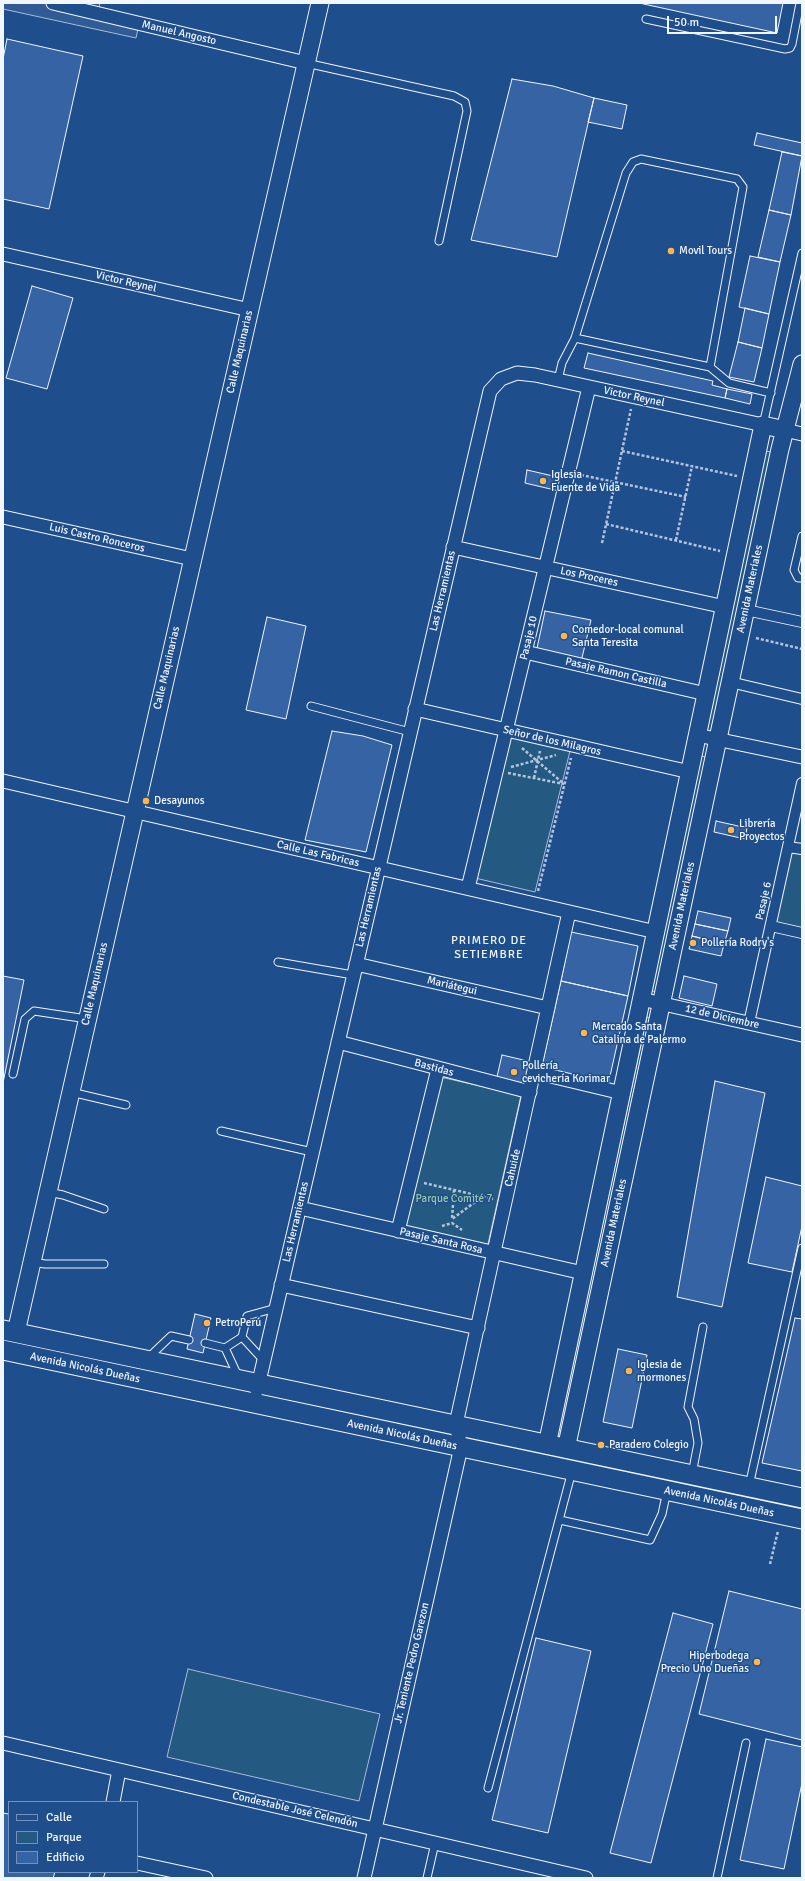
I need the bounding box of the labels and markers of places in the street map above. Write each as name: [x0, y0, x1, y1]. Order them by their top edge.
place label: Movil Tours: [679, 244, 732, 258]
marker: Movil Tours: [666, 246, 676, 256]
place label: Iglesia Fuente de Vida: [551, 468, 620, 494]
marker: Iglesia Fuente de Vida: [538, 476, 548, 486]
place label: Comedor-local comunal Santa Teresita: [572, 623, 684, 649]
marker: Comedor-local comunal Santa Teresita: [559, 631, 569, 641]
place label: Desayunos: [154, 794, 205, 808]
marker: Desayunos: [141, 796, 151, 806]
place label: Librería Proyectos: [739, 817, 784, 843]
marker: Librería Proyectos: [726, 825, 736, 835]
place label: Pollería Rodry's: [701, 936, 774, 950]
marker: Pollería Rodry's: [688, 938, 698, 948]
place label: Mercado Santa Catalina de Palermo: [592, 1020, 686, 1046]
marker: Mercado Santa Catalina de Palermo: [579, 1028, 589, 1038]
place label: Pollería cevichería Korimar: [522, 1059, 610, 1085]
marker: Pollería cevichería Korimar: [509, 1067, 519, 1077]
place label: PetroPerú: [215, 1316, 261, 1330]
marker: PetroPerú: [202, 1318, 212, 1328]
place label: Iglesia de mormones: [637, 1358, 686, 1384]
marker: Iglesia de mormones: [624, 1366, 634, 1376]
place label: Paradero Colegio: [609, 1438, 689, 1452]
marker: Paradero Colegio: [596, 1440, 606, 1450]
place label: Hiperbodega Precio Uno Dueñas: [661, 1649, 749, 1675]
marker: Hiperbodega Precio Uno Dueñas: [752, 1657, 762, 1667]

